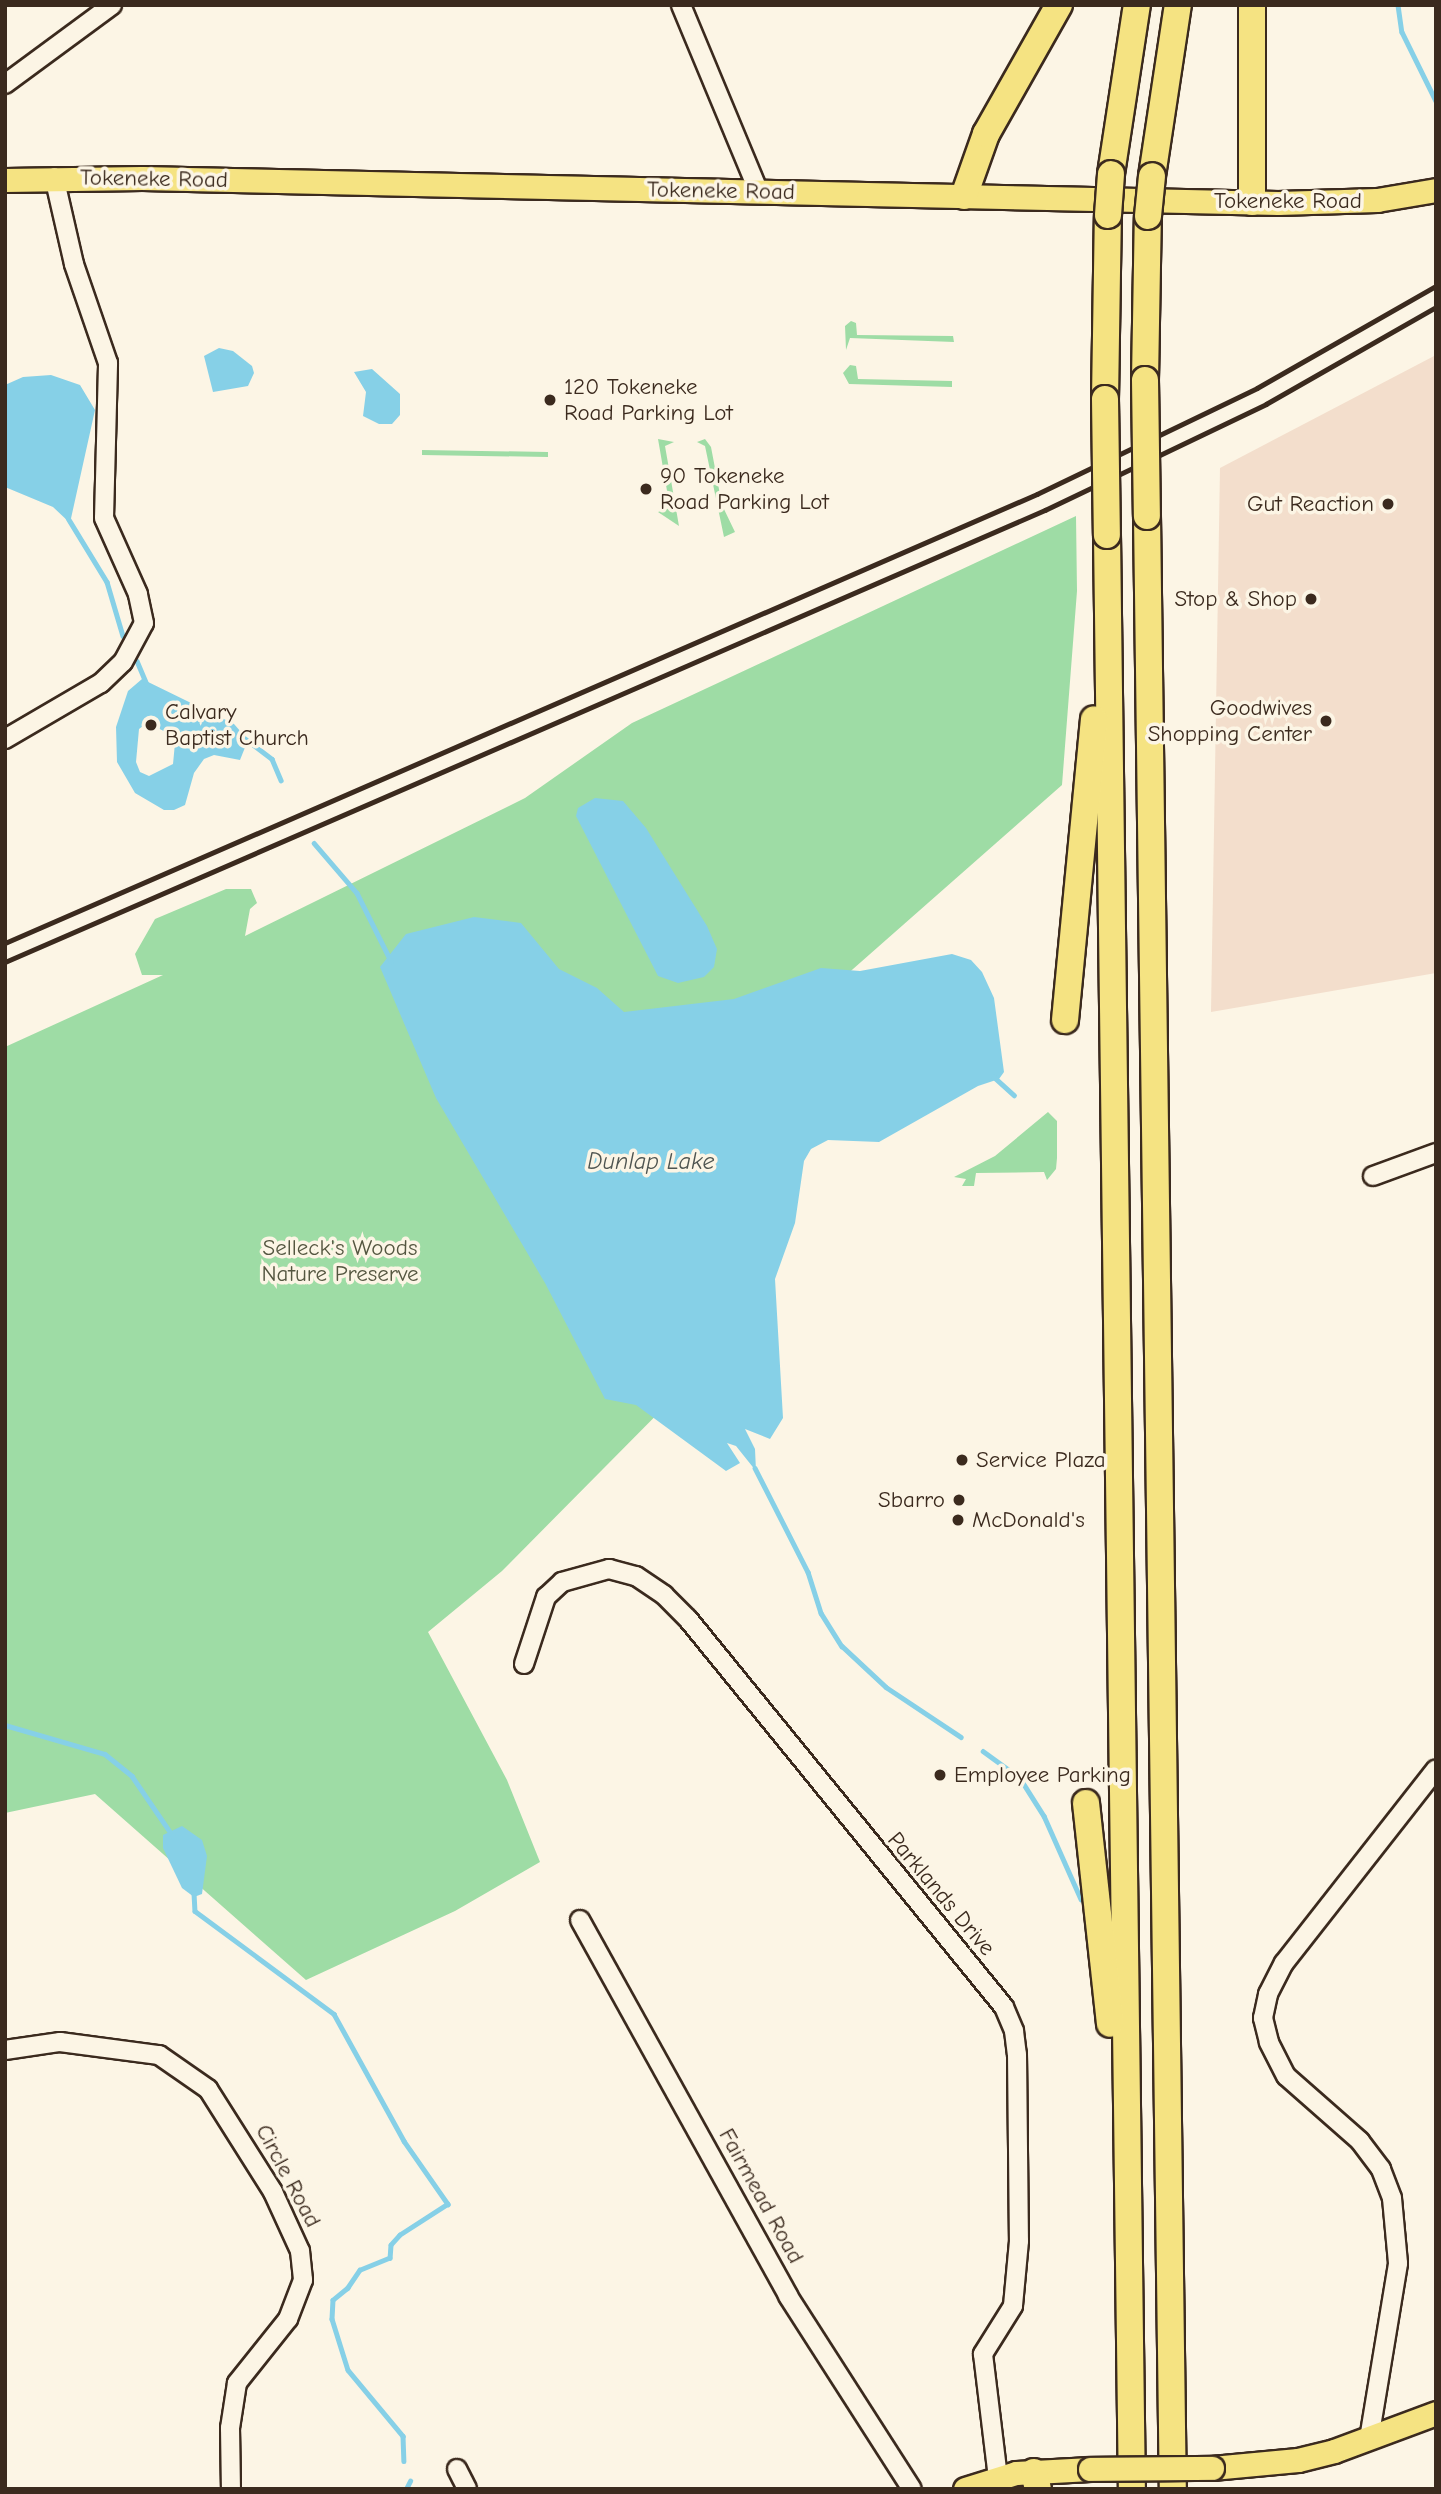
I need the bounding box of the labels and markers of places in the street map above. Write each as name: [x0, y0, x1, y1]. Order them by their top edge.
place label: 120 Tokeneke Road Parking Lot: [564, 373, 733, 427]
marker: 120 Tokeneke Road Parking Lot: [542, 392, 558, 408]
place label: 90 Tokeneke Road Parking Lot: [660, 462, 829, 516]
marker: 90 Tokeneke Road Parking Lot: [638, 481, 654, 497]
place label: Gut Reaction: [1247, 490, 1374, 518]
marker: Gut Reaction: [1380, 496, 1396, 512]
place label: Stop & Shop: [1174, 585, 1297, 613]
marker: Stop & Shop: [1303, 591, 1319, 607]
place label: Goodwives Shopping Center: [1148, 694, 1312, 748]
place label: Calvary Baptist Church: [165, 698, 309, 752]
marker: Goodwives Shopping Center: [1318, 713, 1334, 729]
marker: Calvary Baptist Church: [143, 717, 159, 733]
place label: Service Plaza: [976, 1446, 1106, 1474]
marker: Service Plaza: [954, 1452, 970, 1468]
place label: Sbarro: [878, 1486, 945, 1514]
marker: Sbarro: [951, 1492, 967, 1508]
place label: McDonald's: [972, 1506, 1085, 1534]
marker: McDonald's: [950, 1512, 966, 1528]
place label: Employee Parking: [954, 1761, 1131, 1789]
marker: Employee Parking: [932, 1767, 948, 1783]

